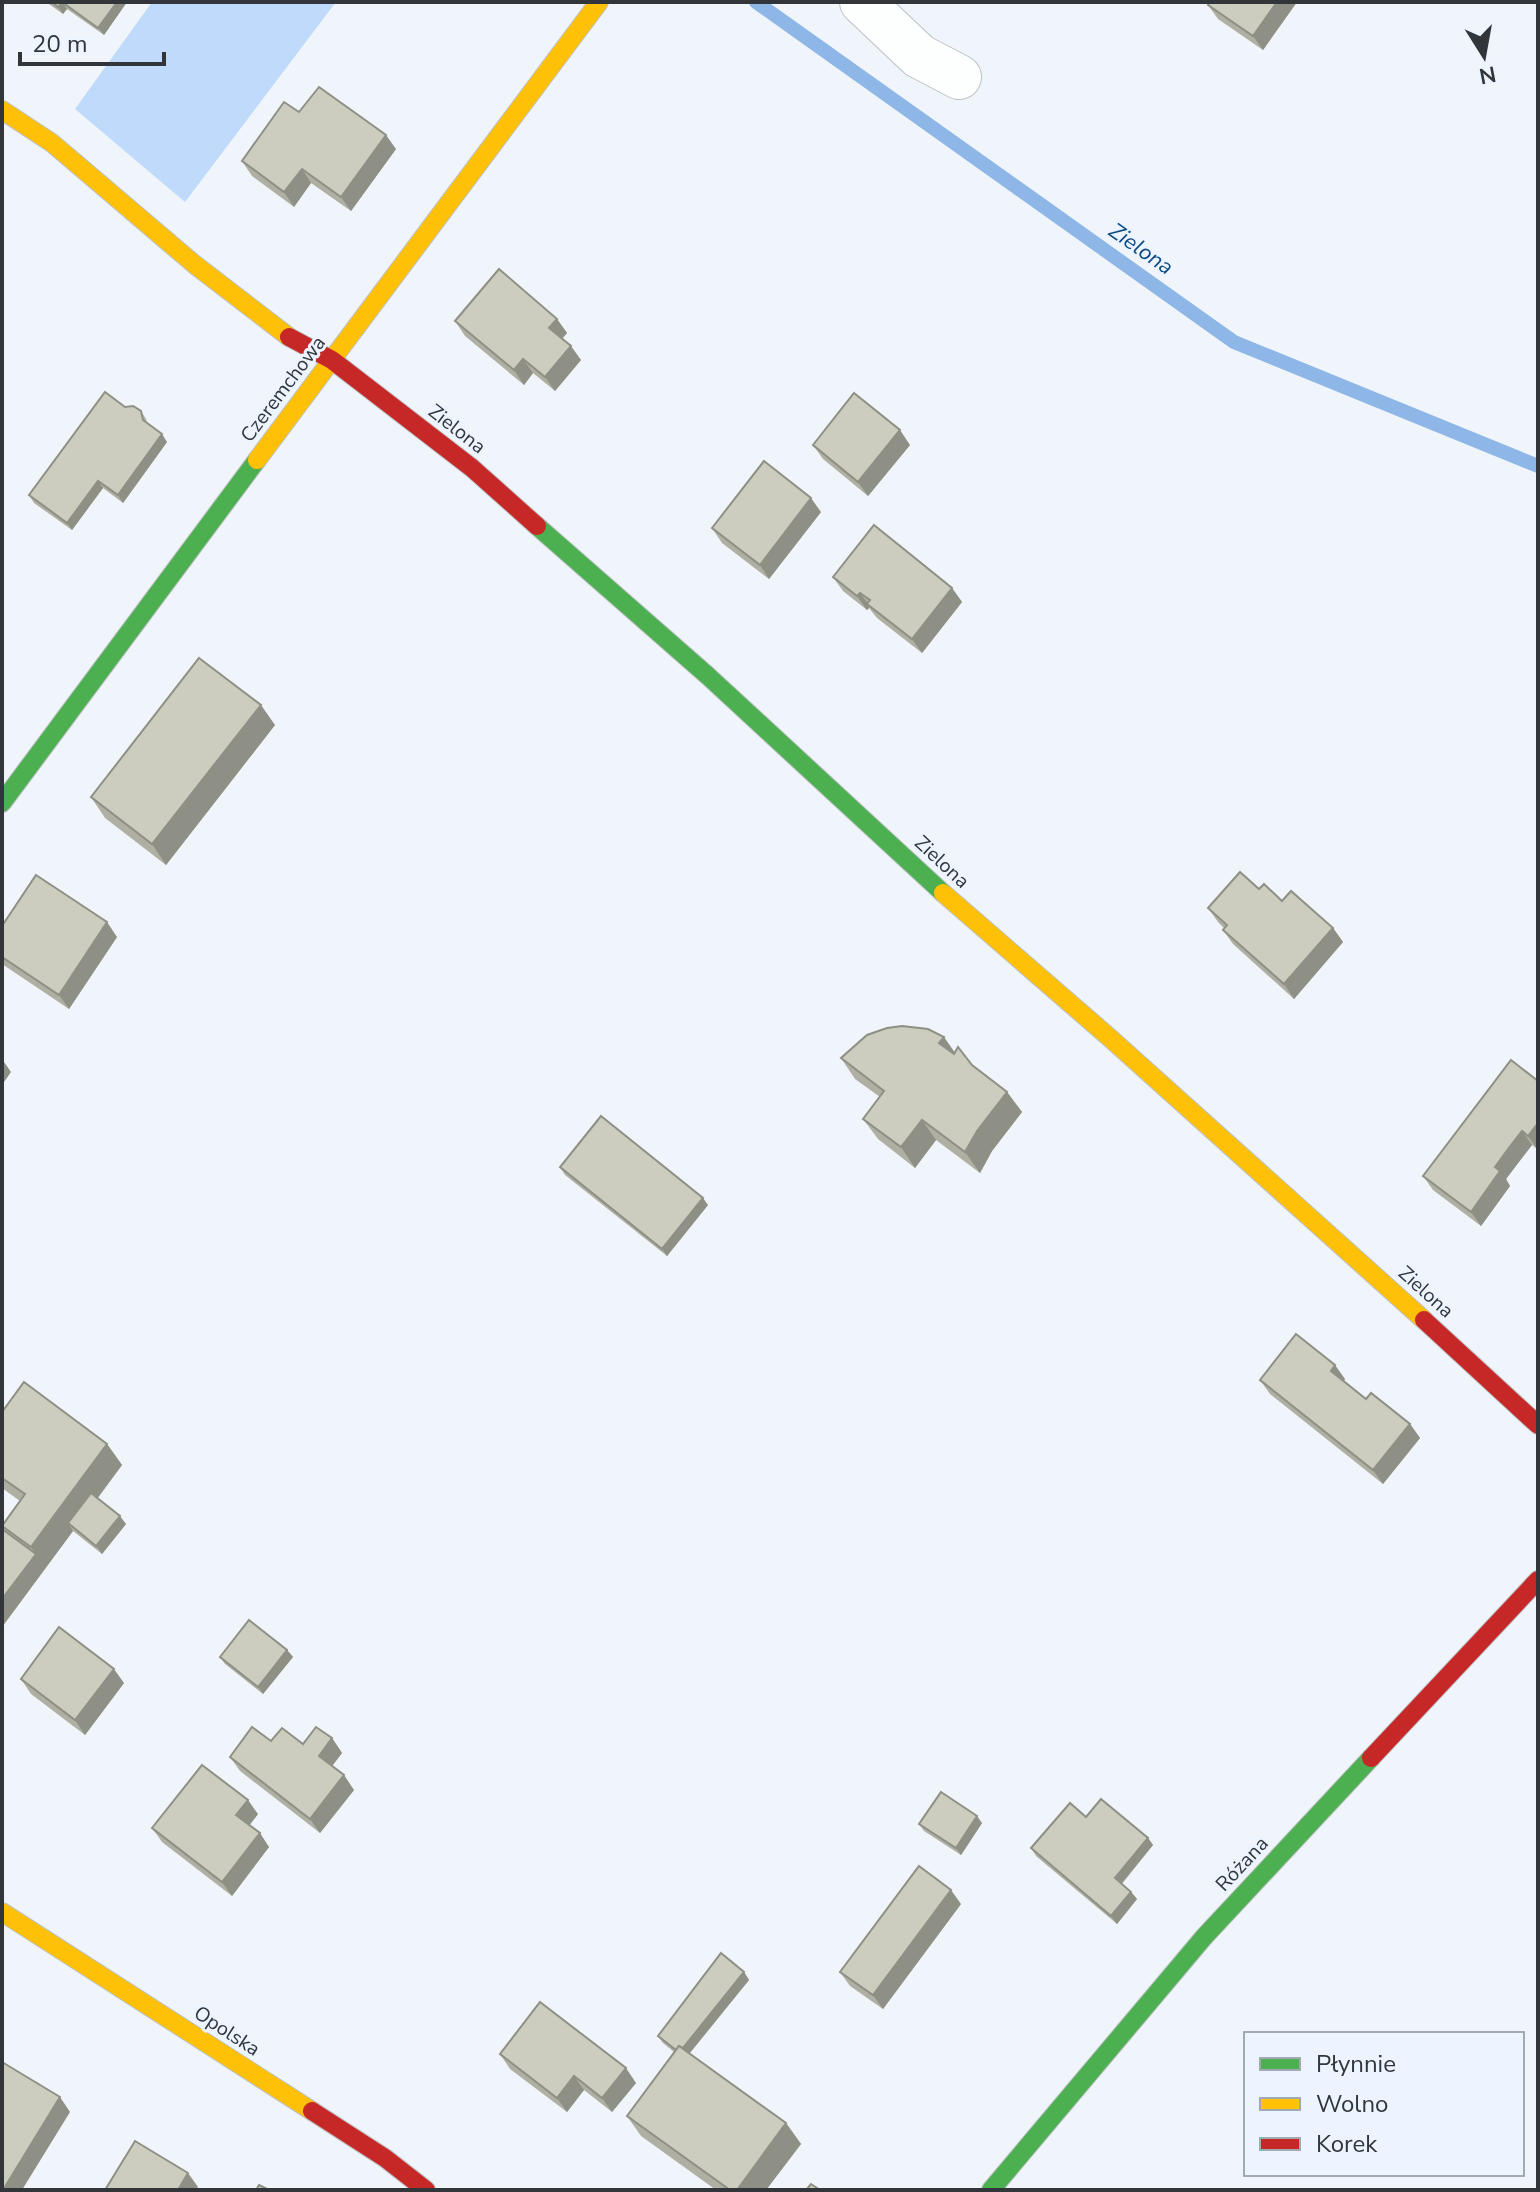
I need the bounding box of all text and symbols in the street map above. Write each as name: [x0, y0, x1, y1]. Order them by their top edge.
scale bar: [20, 16, 164, 66]
north arrow: [1444, 16, 1524, 96]
text: 20 m: [32, 28, 88, 60]
text: N: [1477, 58, 1499, 91]
water label: Zielona: [1103, 216, 1179, 282]
street label: Czeremchowa: [234, 330, 332, 448]
street label: Zielona: [423, 398, 491, 460]
street label: Zielona: [909, 830, 975, 894]
street label: Zielona: [1392, 1260, 1460, 1324]
street label: Różana: [1210, 1831, 1274, 1897]
street label: Opolska: [189, 2000, 265, 2062]
legend: [1244, 2032, 1524, 2176]
text: Płynnie: [1316, 2048, 1396, 2080]
text: Wolno: [1316, 2088, 1388, 2120]
text: Korek: [1316, 2128, 1378, 2160]

